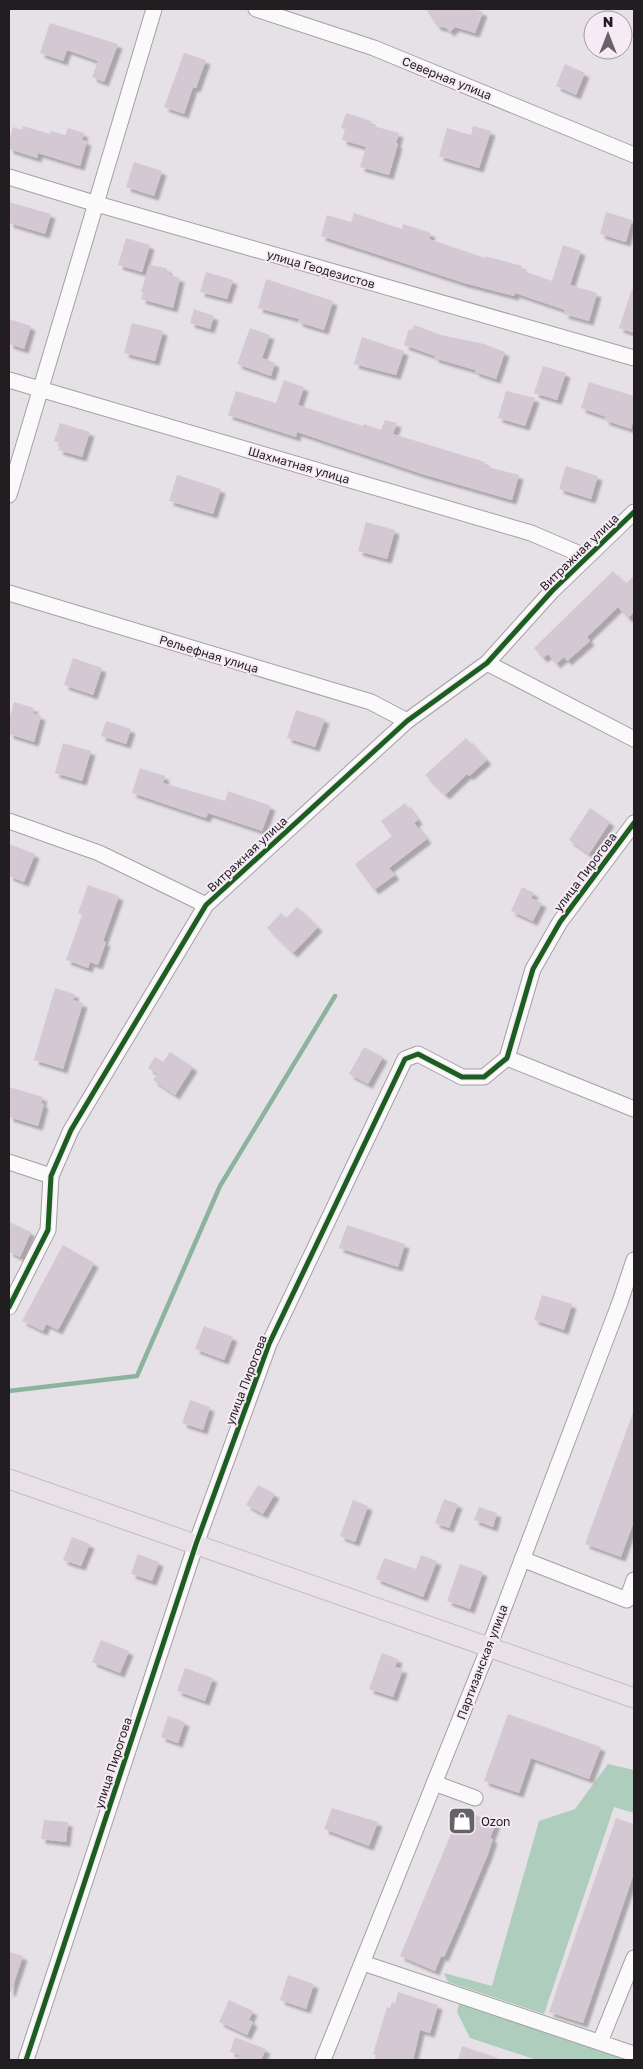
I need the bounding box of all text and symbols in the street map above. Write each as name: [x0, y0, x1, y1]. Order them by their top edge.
north arrow: [583, 10, 633, 60]
text: N: [603, 13, 613, 30]
street label: Северная улица: [400, 53, 494, 103]
street label: улица Геодезистов: [265, 246, 377, 292]
street label: Шахматная улица: [246, 443, 352, 487]
street label: Витражная улица: [536, 510, 622, 594]
street label: Рельефная улица: [158, 632, 260, 676]
street label: Витражная улица: [204, 813, 290, 895]
street label: улица Пирогова: [550, 829, 620, 915]
street label: улица Пирогова: [222, 1333, 270, 1427]
street label: Партизанская улица: [453, 1602, 511, 1722]
street label: улица Пирогова: [91, 1715, 135, 1811]
shop icon: Ozon: [447, 1806, 477, 1836]
place label: Ozon: [481, 1814, 510, 1829]

